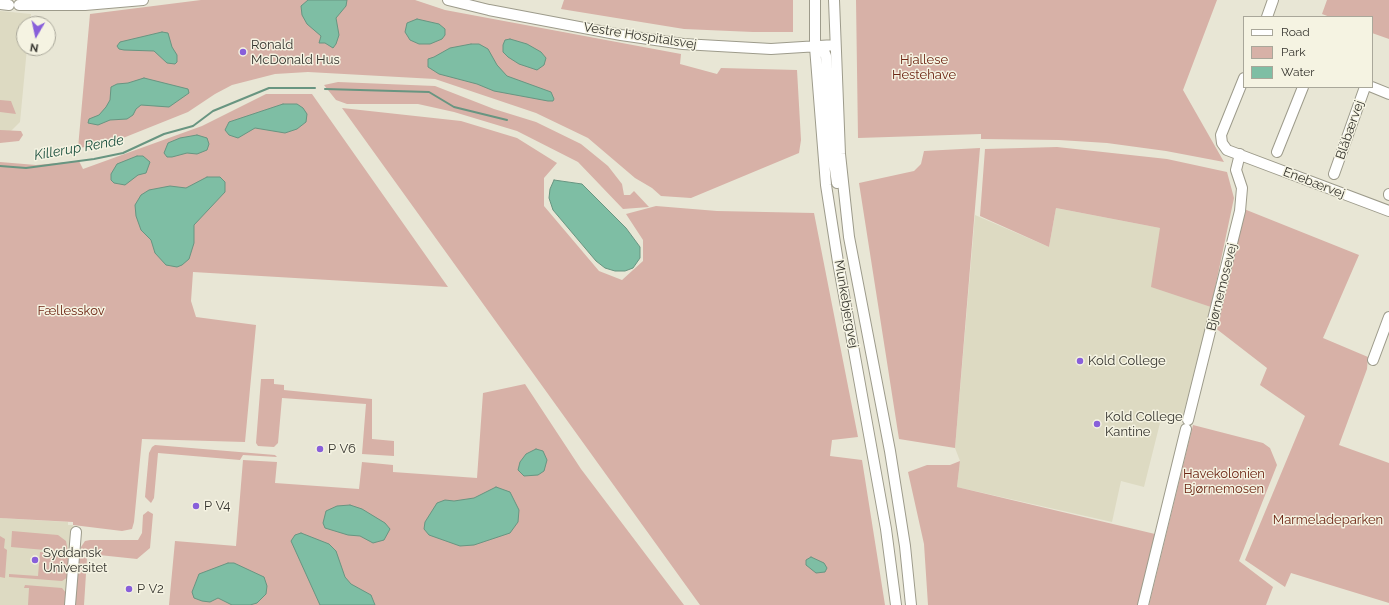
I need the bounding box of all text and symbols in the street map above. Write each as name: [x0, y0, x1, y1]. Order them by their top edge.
north arrow: [16, 16, 56, 56]
legend: [1243, 16, 1373, 88]
street label: Vestre Hospitalsvej: [582, 19, 698, 53]
text: Road: [1281, 25, 1310, 39]
place label: Ronald McDonald Hus: [251, 37, 340, 68]
text: N: [29, 40, 39, 54]
text: Park: [1281, 45, 1306, 59]
marker: Ronald McDonald Hus: [238, 47, 248, 57]
park label: Hjallese Hestehave: [892, 52, 956, 83]
text: Water: [1281, 65, 1315, 79]
street label: Blåbærvej: [1333, 99, 1367, 161]
water label: Killerup Rende: [33, 132, 125, 164]
street label: Enebærvej: [1281, 164, 1347, 202]
street label: Bjørnemosevej: [1204, 242, 1240, 332]
street label: Munkebjergvej: [831, 259, 861, 349]
park label: Fællesskov: [37, 303, 105, 319]
place label: Kold College: [1088, 353, 1166, 369]
marker: Kold College: [1075, 356, 1085, 366]
place label: Kold College Kantine: [1105, 409, 1183, 440]
marker: Kold College Kantine: [1092, 419, 1102, 429]
place label: P V6: [328, 441, 356, 457]
marker: P V6: [315, 444, 325, 454]
park label: Havekolonien Bjørnemosen: [1183, 466, 1265, 497]
place label: P V4: [204, 498, 230, 514]
marker: P V4: [191, 501, 201, 511]
park label: Marmeladeparken: [1273, 512, 1383, 528]
place label: Syddansk Universitet: [43, 545, 107, 576]
marker: Syddansk Universitet: [30, 555, 40, 565]
place label: P V2: [137, 581, 164, 597]
marker: P V2: [124, 584, 134, 594]

